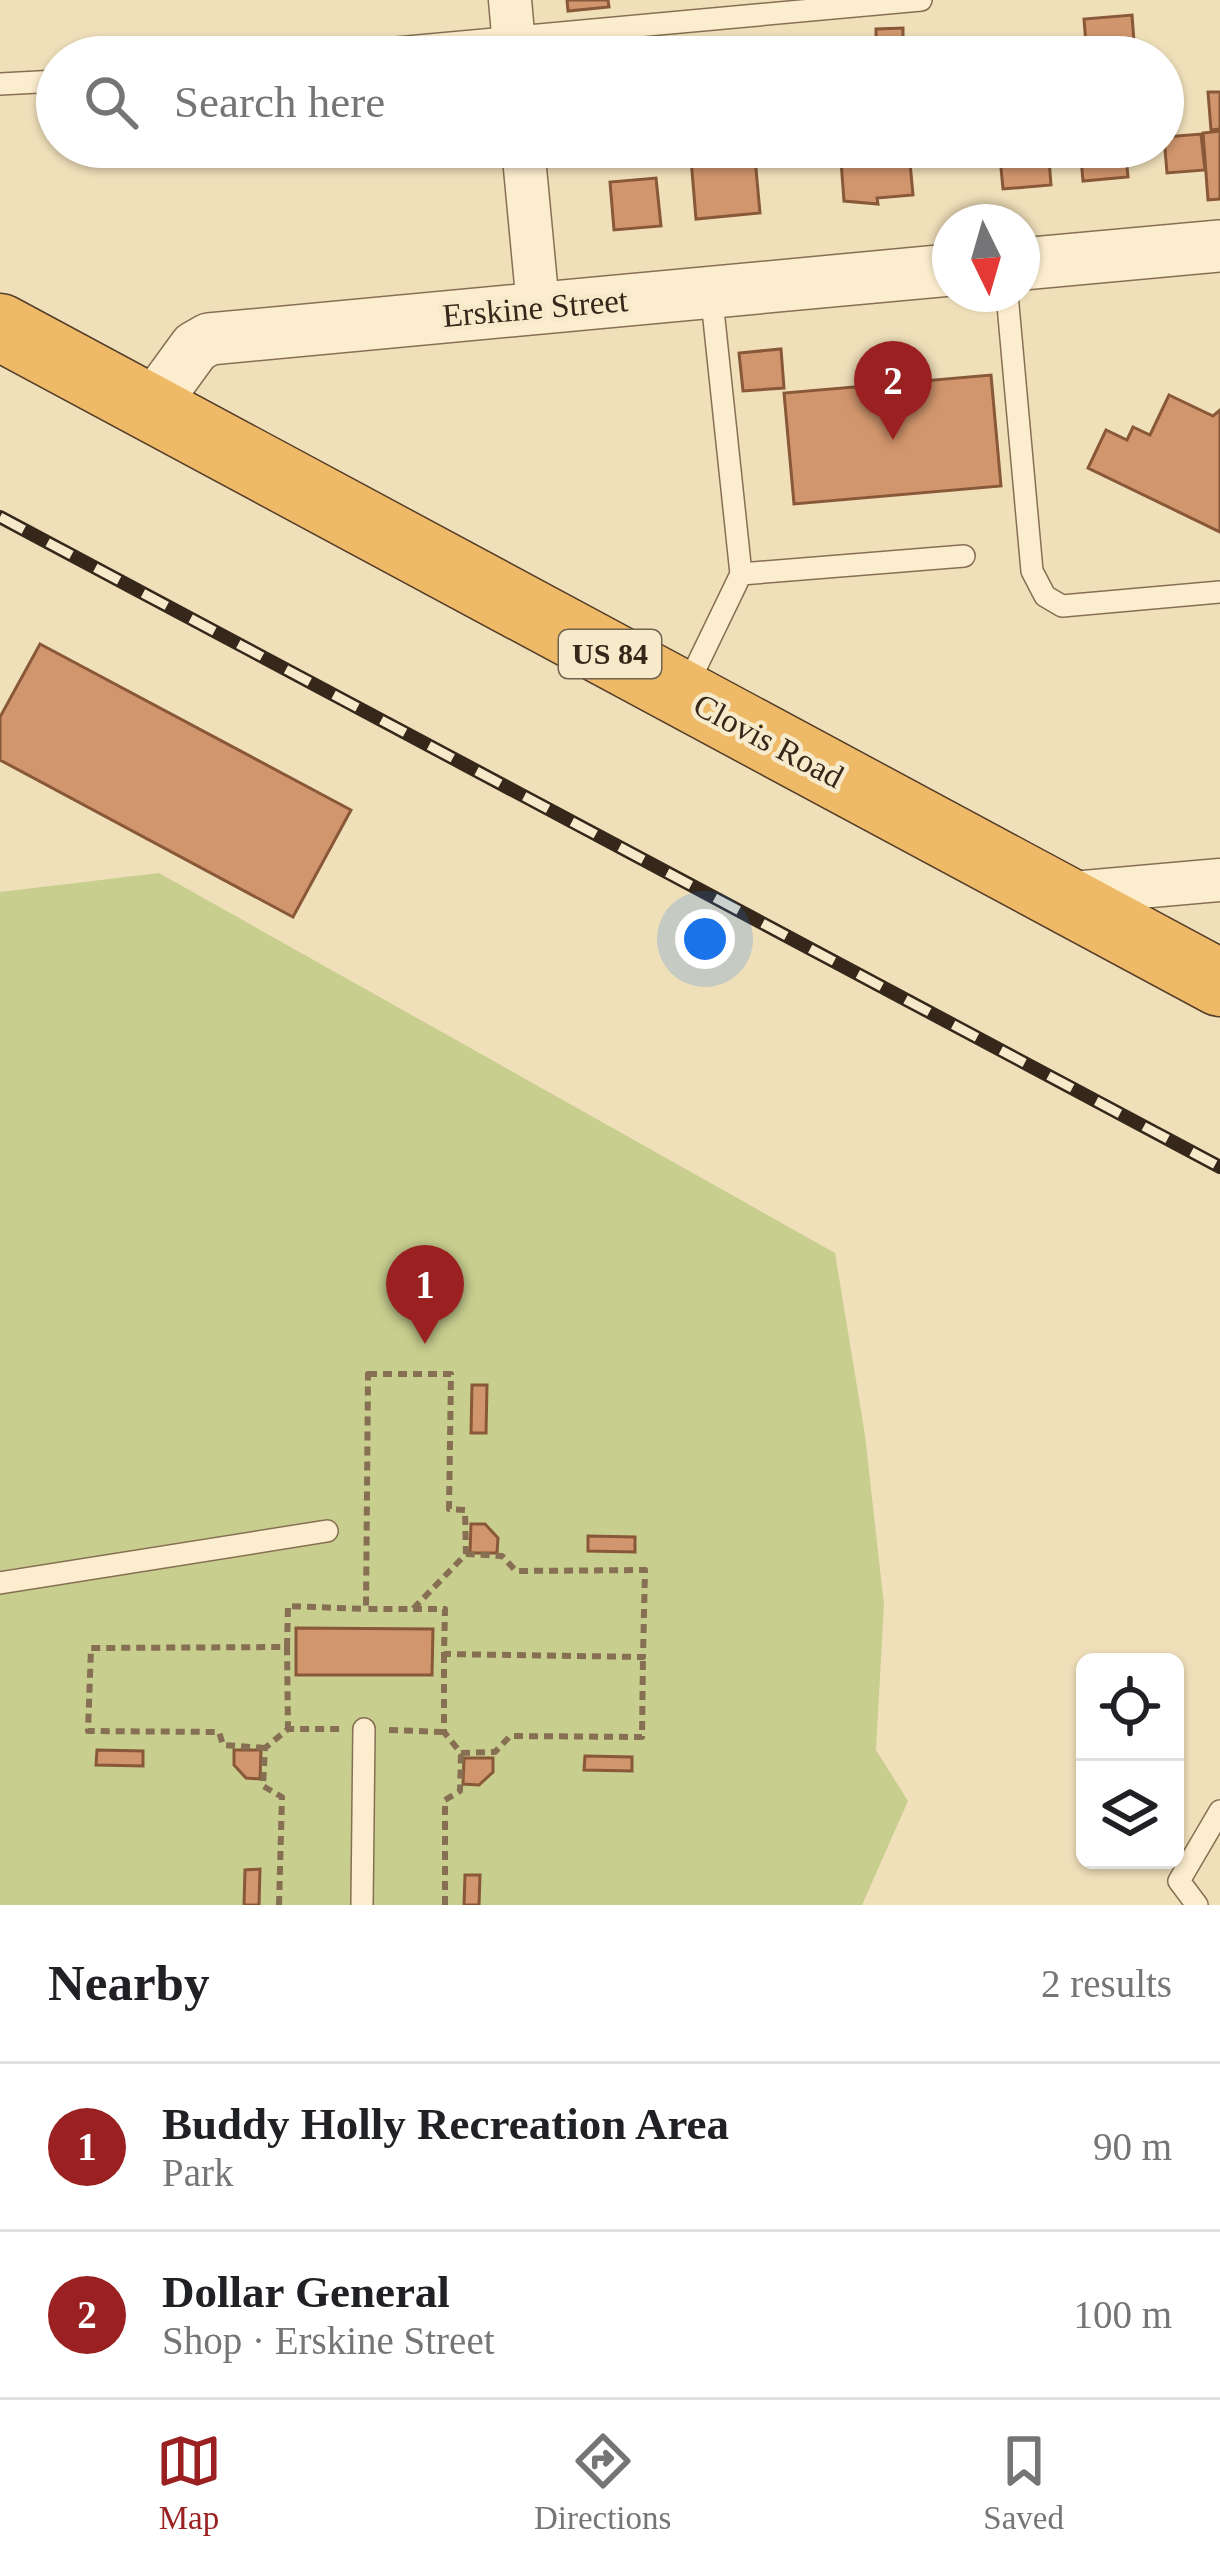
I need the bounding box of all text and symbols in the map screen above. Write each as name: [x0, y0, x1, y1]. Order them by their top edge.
search box: [36, 36, 1184, 168]
icon: search: [78, 69, 144, 135]
text: Search here: [174, 77, 385, 127]
north arrow: [932, 204, 1040, 312]
street label: Erskine Street: [441, 282, 629, 334]
pin: 2: [854, 341, 932, 440]
road number: US 84: [559, 630, 661, 678]
street label: Clovis Road: [688, 686, 850, 796]
your location: [675, 909, 735, 969]
pin: 1: [386, 1245, 464, 1344]
map controls: [1076, 1653, 1184, 1869]
button: locate: [1076, 1653, 1184, 1761]
button: layers: [1076, 1761, 1184, 1869]
text: Nearby: [48, 1955, 209, 2011]
text: 2 results: [1041, 1962, 1172, 2005]
text: Buddy Holly Recreation Area: [162, 2099, 729, 2149]
text: 1: [77, 2125, 97, 2168]
text: 90 m: [1093, 2125, 1172, 2168]
text: Park: [162, 2151, 234, 2194]
text: Dollar General: [162, 2267, 450, 2317]
text: 2: [77, 2293, 97, 2336]
text: 100 m: [1073, 2293, 1172, 2336]
text: Shop · Erskine Street: [162, 2319, 495, 2362]
tab: Map: [156, 2428, 222, 2537]
tab: Directions: [534, 2428, 671, 2537]
tab: Saved: [983, 2428, 1064, 2537]

